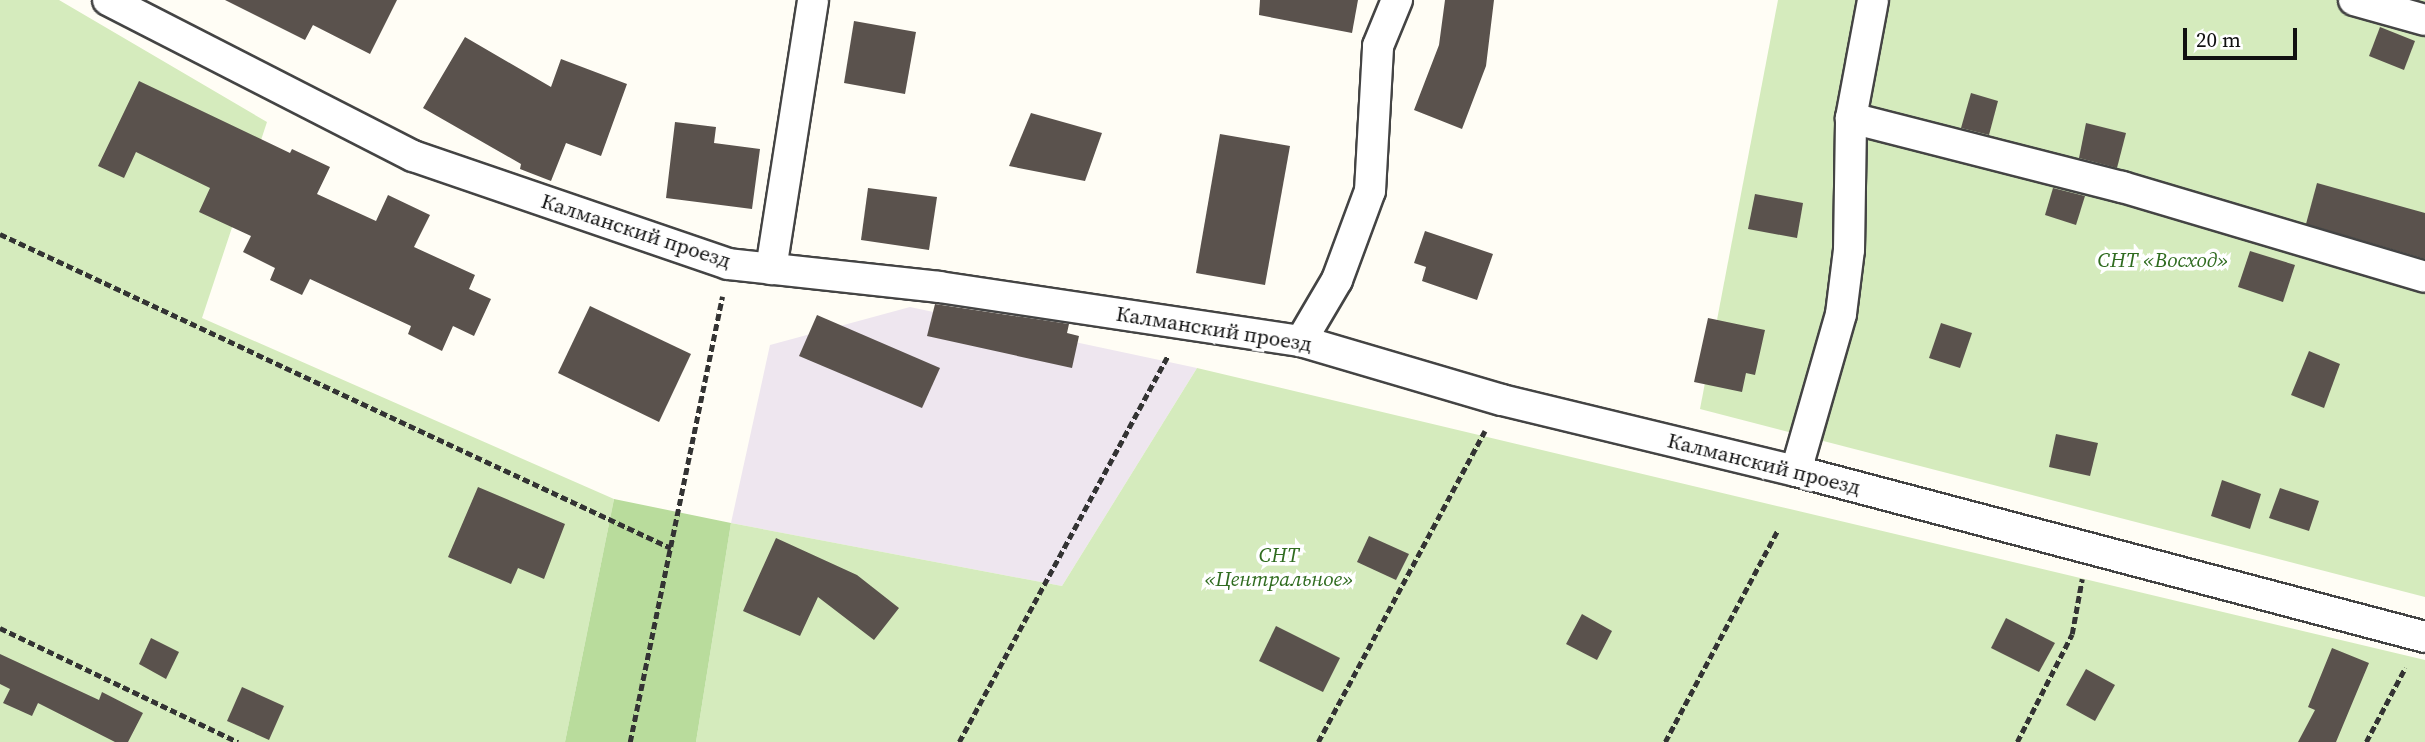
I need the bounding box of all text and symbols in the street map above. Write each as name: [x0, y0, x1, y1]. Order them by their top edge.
scale bar: [2187, 14, 2301, 58]
text: 20 m: [2196, 25, 2241, 54]
street label: Калманский проезд: [538, 188, 734, 274]
park label: СНТ «Восход»: [2097, 247, 2229, 273]
street label: Калманский проезд: [1114, 301, 1314, 357]
street label: Калманский проезд: [1665, 428, 1863, 500]
park label: СНТ «Центральное»: [1204, 542, 1354, 592]

